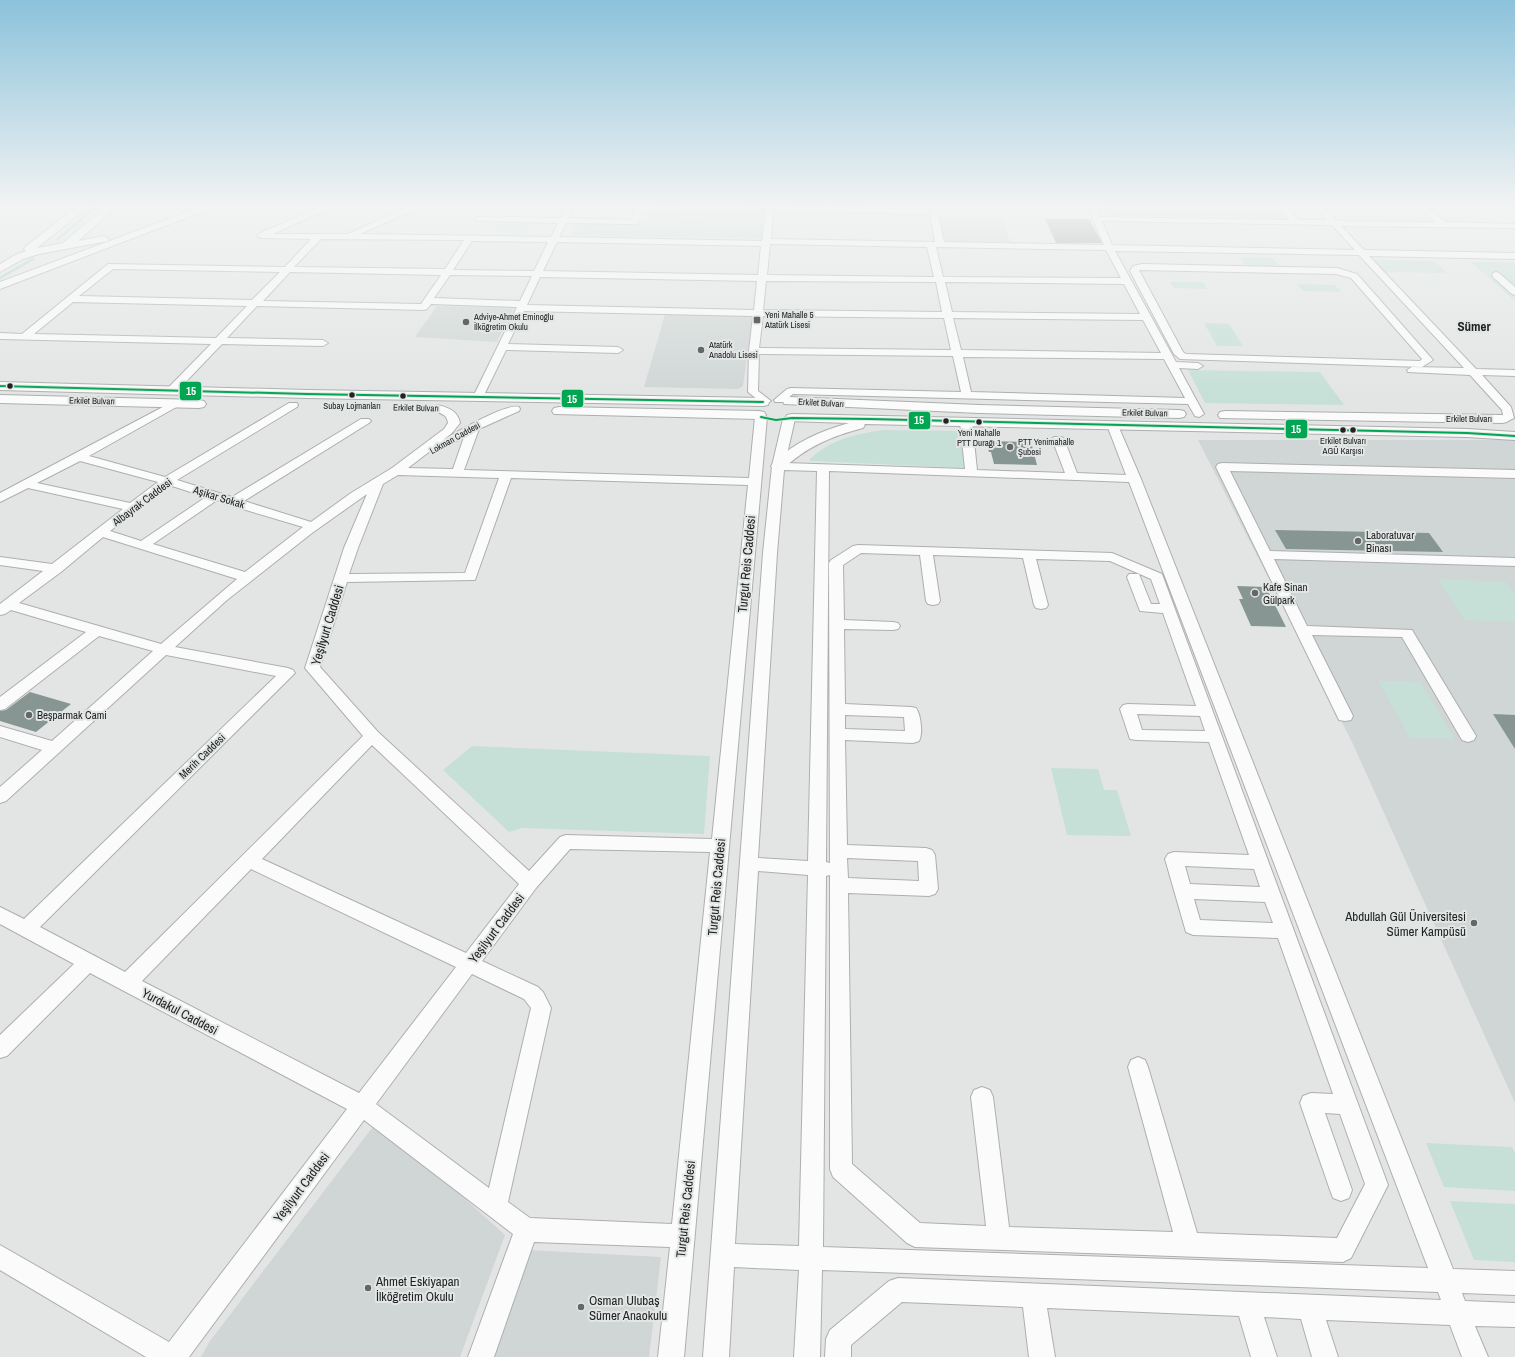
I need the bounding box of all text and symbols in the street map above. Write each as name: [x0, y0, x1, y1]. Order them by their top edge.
place label: Yeni Mahalle 5 Atatürk Lisesi: [764, 309, 814, 331]
place label: Adviye-Ahmet Eminoğlu İlköğretim Okulu: [473, 311, 554, 333]
marker: Yeni Mahalle 5 Atatürk Lisesi: [752, 315, 762, 325]
marker: Adviye-Ahmet Eminoğlu İlköğretim Okulu: [461, 317, 471, 327]
district label: Sümer: [1457, 318, 1491, 335]
place label: Atatürk Anadolu Lisesi: [708, 339, 758, 361]
marker: Atatürk Anadolu Lisesi: [696, 345, 706, 355]
unlabelled marker: [5, 381, 15, 391]
line badge: 15: [179, 381, 202, 401]
text: 15: [186, 384, 196, 398]
line badge: 15: [561, 389, 584, 408]
marker: Subay Lojmanları: [347, 390, 357, 400]
unlabelled marker: [398, 391, 408, 401]
text: 15: [567, 392, 577, 406]
street label: Erkilet Bulvarı: [69, 395, 115, 407]
street label: Erkilet Bulvarı: [798, 396, 844, 410]
place label: Subay Lojmanları: [323, 400, 381, 412]
street label: Erkilet Bulvarı: [393, 402, 439, 414]
street label: Erkilet Bulvarı: [1122, 407, 1168, 419]
line badge: 15: [908, 411, 931, 430]
text: 15: [914, 413, 924, 427]
street label: Erkilet Bulvarı: [1446, 413, 1492, 425]
unlabelled marker: [941, 416, 951, 426]
marker: Yeni Mahalle PTT Durağı 1: [974, 417, 984, 427]
street label: Lokman Caddesi: [428, 419, 482, 457]
line badge: 15: [1285, 419, 1308, 439]
text: 15: [1291, 422, 1301, 436]
marker: Erkilet Bulvarı AGÜ Karşısı: [1338, 425, 1348, 435]
unlabelled marker: [1348, 425, 1358, 435]
place label: Yeni Mahalle PTT Durağı 1: [957, 427, 1001, 449]
place label: Erkilet Bulvarı AGÜ Karşısı: [1320, 435, 1366, 457]
place label: PTT Yenimahalle Şubesi: [1018, 436, 1074, 458]
marker: PTT Yenimahalle Şubesi: [1005, 442, 1015, 452]
street label: Albayrak Caddesi: [109, 475, 175, 530]
street label: Aşikar Sokak: [191, 482, 247, 512]
street label: Turgut Reis Caddesi: [734, 515, 759, 613]
place label: Laboratuvar Binası: [1366, 528, 1414, 555]
marker: Laboratuvar Binası: [1353, 536, 1363, 546]
place label: Kafe Sinan Gülpark: [1263, 580, 1308, 607]
street label: Yeşilyurt Caddesi: [307, 583, 348, 667]
marker: Kafe Sinan Gülpark: [1250, 588, 1260, 598]
place label: Beşparmak Cami: [37, 708, 107, 722]
marker: Beşparmak Cami: [24, 710, 34, 720]
street label: Merih Caddesi: [176, 730, 228, 782]
street label: Turgut Reis Caddesi: [704, 838, 729, 936]
street label: Yeşilyurt Caddesi: [465, 890, 528, 967]
place label: Abdullah Gül Üniversitesi Sümer Kampüsü: [1344, 908, 1466, 940]
marker: Abdullah Gül Üniversitesi Sümer Kampüsü: [1469, 918, 1479, 928]
street label: Yurdakul Caddesi: [139, 984, 221, 1039]
street label: Yeşilyurt Caddesi: [270, 1149, 333, 1226]
street label: Turgut Reis Caddesi: [672, 1160, 699, 1258]
place label: Ahmet Eskiyapan İlköğretim Okulu: [375, 1273, 460, 1305]
marker: Ahmet Eskiyapan İlköğretim Okulu: [363, 1283, 373, 1293]
place label: Osman Ulubaş Sümer Anaokulu: [589, 1292, 667, 1324]
marker: Osman Ulubaş Sümer Anaokulu: [576, 1302, 586, 1312]

